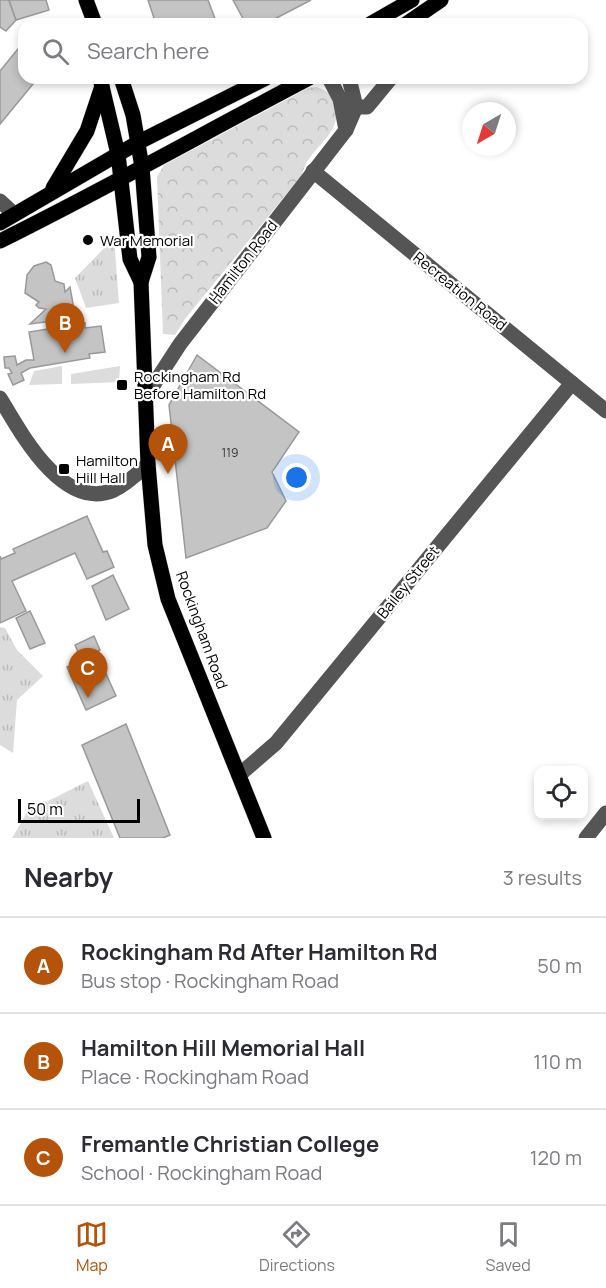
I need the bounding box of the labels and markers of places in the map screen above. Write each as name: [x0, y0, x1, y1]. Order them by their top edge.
place label: War Memorial: [100, 230, 194, 251]
marker: War Memorial: [81, 233, 95, 247]
pin: B: [46, 304, 84, 353]
place label: Rockingham Rd Before Hamilton Rd: [134, 366, 266, 404]
marker: Rockingham Rd Before Hamilton Rd: [115, 378, 129, 392]
pin: A: [148, 424, 188, 474]
place label: Hamilton Hill Hall: [76, 450, 138, 488]
marker: Hamilton Hill Hall: [57, 462, 71, 476]
pin: C: [68, 648, 107, 698]

